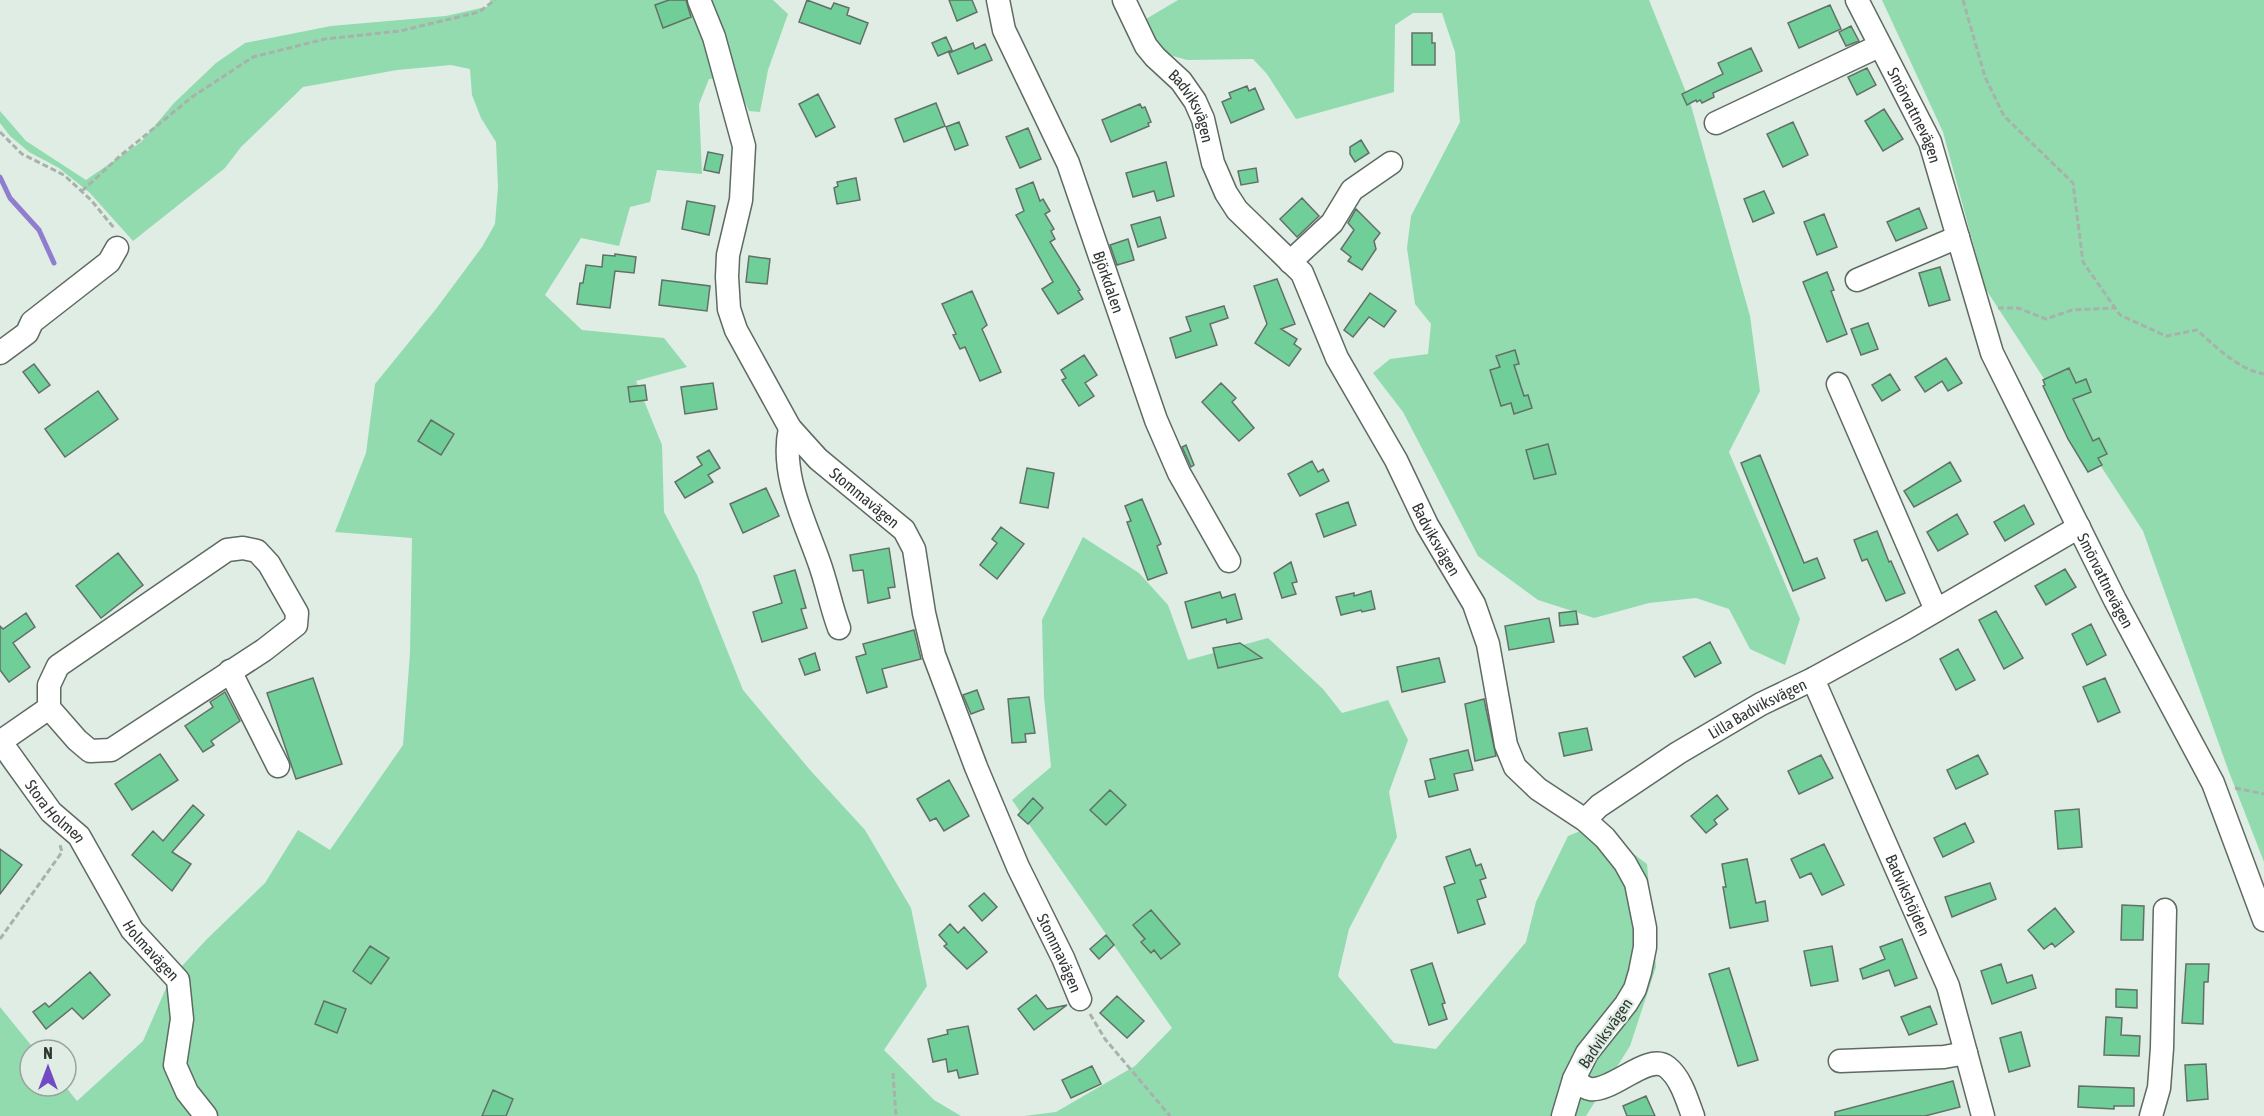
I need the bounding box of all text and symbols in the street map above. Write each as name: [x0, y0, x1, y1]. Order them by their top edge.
street label: Smörvattnevägen: [1884, 64, 1945, 165]
street label: Badviksvägen: [1165, 65, 1217, 144]
street label: Björkdalen: [1090, 249, 1128, 315]
street label: Stommavägen: [826, 464, 903, 531]
street label: Badviksvägen: [1409, 500, 1464, 579]
street label: Smörvattnevägen: [2074, 530, 2137, 631]
street label: Lilla Badviksvägen: [1705, 675, 1809, 742]
street label: Stora Holmen: [22, 776, 90, 846]
street label: Badvikshöjden: [1882, 851, 1934, 939]
street label: Stommavägen: [1033, 911, 1085, 995]
street label: Holmavägen: [119, 917, 183, 984]
street label: Badviksvägen: [1574, 995, 1636, 1072]
north arrow: [18, 1038, 78, 1098]
text: N: [43, 1044, 53, 1062]

